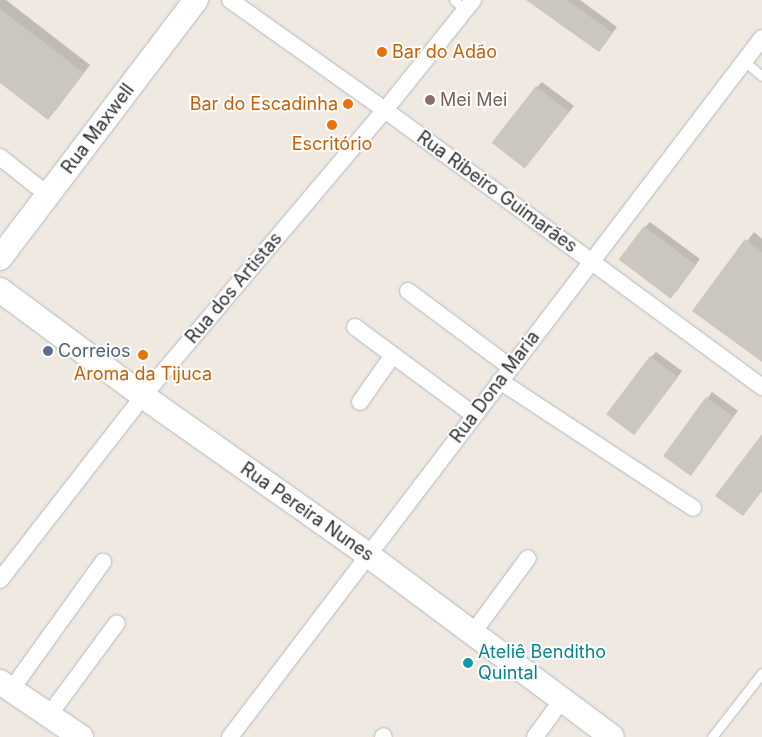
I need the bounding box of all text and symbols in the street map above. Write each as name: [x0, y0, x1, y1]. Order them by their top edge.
place label: Bar do Adão: [392, 41, 497, 63]
marker: Bar do Adão: [376, 46, 388, 58]
street label: Rua Maxwell: [57, 80, 139, 178]
place label: Mei Mei: [440, 89, 507, 111]
place label: Bar do Escadinha: [190, 93, 338, 115]
marker: Mei Mei: [424, 94, 436, 106]
marker: Bar do Escadinha: [342, 98, 354, 110]
marker: Escritório: [326, 119, 338, 131]
street label: Rua Ribeiro Guimarães: [413, 127, 581, 257]
place label: Escritório: [292, 133, 372, 155]
street label: Rua dos Artistas: [181, 228, 287, 348]
street label: Rua Dona Maria: [446, 327, 544, 447]
place label: Correios: [58, 340, 131, 362]
marker: Correios: [42, 345, 54, 357]
marker: Aroma da Tijuca: [137, 349, 149, 361]
place label: Aroma da Tijuca: [74, 363, 212, 385]
street label: Rua Pereira Nunes: [236, 458, 378, 566]
place label: Ateliê Benditho Quintal: [478, 642, 606, 684]
marker: Ateliê Benditho Quintal: [462, 657, 474, 669]

